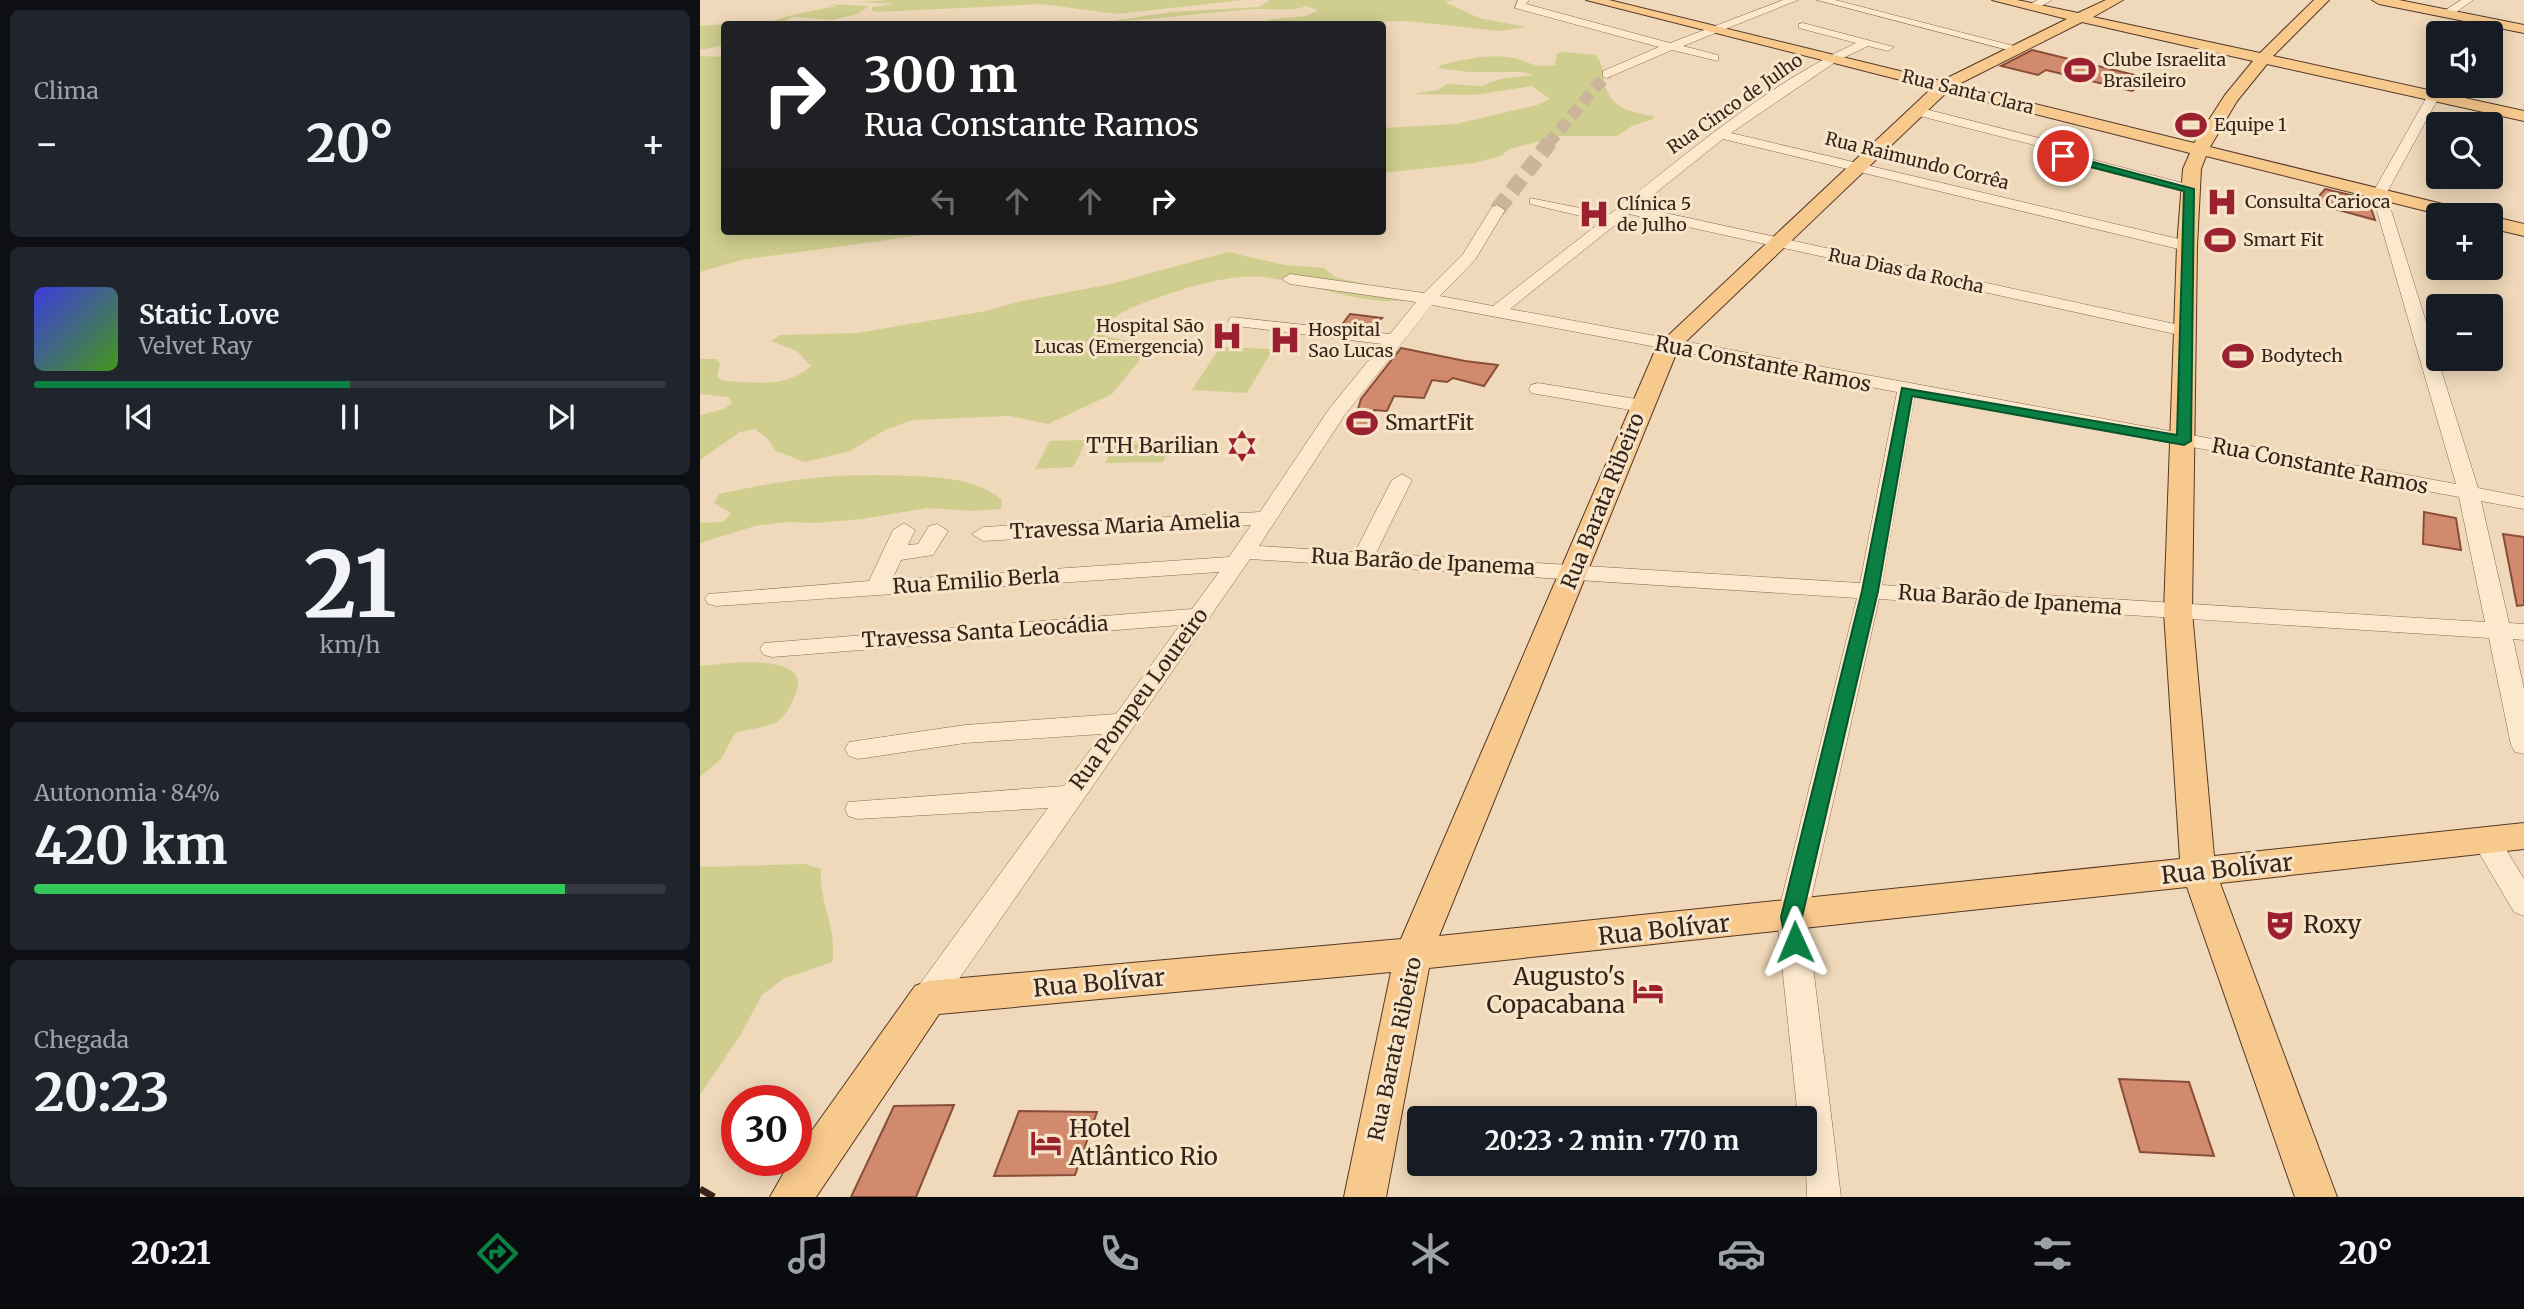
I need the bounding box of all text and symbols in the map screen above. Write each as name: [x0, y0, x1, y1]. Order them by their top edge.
map controls: [2426, 21, 2503, 371]
button: sound: [2426, 21, 2503, 98]
text: 300 m: [864, 44, 1018, 105]
street label: Rua Cinco de Julho: [1662, 48, 1807, 159]
place label: Clube Israelita Brasileiro: [2103, 48, 2226, 92]
icon: right: [749, 49, 840, 140]
sports icon: Clube Israelita Brasileiro: [2063, 53, 2097, 87]
street label: Rua Santa Clara: [1900, 64, 2037, 119]
text: Clima: [34, 76, 99, 105]
text: Rua Constante Ramos: [864, 105, 1199, 145]
sports icon: Equipe 1: [2174, 108, 2208, 142]
text: 20°: [306, 111, 394, 176]
button: search: [2426, 112, 2503, 189]
place label: Equipe 1: [2214, 113, 2286, 136]
text: −: [34, 120, 59, 167]
text: +: [641, 120, 666, 167]
pin: [2033, 126, 2093, 186]
street label: Rua Raimundo Corrêa: [1823, 127, 2012, 195]
icon: arrive: [2044, 137, 2082, 175]
icon: left: [925, 182, 963, 220]
icon: ahead: [998, 182, 1036, 220]
icon: ahead: [1071, 182, 1109, 220]
icon: right: [1144, 182, 1182, 220]
hospital icon: Consulta Carioca: [2205, 185, 2239, 219]
place label: Consulta Carioca: [2245, 190, 2391, 213]
place label: Clínica 5 de Julho: [1617, 192, 1691, 236]
hospital icon: Clínica 5 de Julho: [1577, 197, 1611, 231]
button: +: [2426, 203, 2503, 280]
sports icon: Smart Fit: [2203, 223, 2237, 257]
place label: Smart Fit: [2243, 228, 2324, 251]
street label: Rua Dias da Rocha: [1826, 243, 1986, 298]
button: −: [2426, 294, 2503, 371]
text: Static Love: [139, 298, 279, 331]
place label: Hospital São Lucas (Emergencia): [1034, 314, 1204, 358]
place label: Hospital Sao Lucas: [1308, 318, 1393, 362]
hospital icon: Hospital São Lucas (Emergencia): [1210, 319, 1244, 353]
hospital icon: Hospital Sao Lucas: [1268, 323, 1302, 357]
street label: Rua Constante Ramos: [1653, 329, 1874, 398]
text: Velvet Ray: [139, 331, 252, 360]
sports icon: Bodytech: [2221, 339, 2255, 373]
place label: Bodytech: [2261, 344, 2343, 367]
icon: previous: [120, 398, 158, 436]
icon: pause: [331, 398, 369, 436]
icon: next: [542, 398, 580, 436]
sports icon: SmartFit: [1345, 406, 1379, 440]
place label: SmartFit: [1385, 409, 1474, 436]
street label: Rua Barata Ribeiro: [1555, 409, 1650, 593]
synagogue icon: TTH Barilian: [1225, 429, 1259, 463]
street label: Rua Constante Ramos: [2210, 431, 2431, 500]
place label: TTH Barilian: [1086, 432, 1219, 459]
street label: Travessa Maria Amelia: [1009, 506, 1241, 545]
text: 21: [303, 527, 397, 642]
street label: Rua Barão de Ipanema: [1310, 542, 1536, 581]
street label: Rua Emilio Berla: [892, 561, 1060, 600]
street label: Rua Barão de Ipanema: [1897, 578, 2123, 621]
street label: Rua Pompeu Loureiro: [1063, 602, 1214, 795]
street label: Travessa Santa Leocádia: [861, 609, 1109, 654]
text: km/h: [320, 630, 380, 659]
text: Autonomia · 84%: [34, 778, 220, 807]
text: 420 km: [34, 813, 228, 878]
street label: Rua Bolívar: [2159, 846, 2295, 891]
position arrow: [1758, 905, 1832, 979]
street label: Rua Bolívar: [1596, 907, 1732, 952]
theatre icon: Roxy: [2263, 908, 2297, 942]
place label: Roxy: [2303, 909, 2362, 940]
street label: Rua Barata Ribeiro: [1362, 954, 1427, 1144]
street label: Rua Bolívar: [1032, 961, 1166, 1004]
place label: Augusto's Copacabana: [1487, 961, 1625, 1020]
hotel icon: Augusto's Copacabana: [1631, 974, 1665, 1008]
text: Chegada: [34, 1025, 129, 1054]
text: 20:23: [34, 1060, 170, 1125]
speed limit sign: 30: [721, 1085, 812, 1176]
place label: Hotel Atlântico Rio: [1068, 1113, 1218, 1172]
text: 20:23 · 2 min · 770 m: [1485, 1124, 1739, 1157]
hotel icon: Hotel Atlântico Rio: [1029, 1126, 1063, 1160]
icon: directions: [473, 1229, 522, 1278]
icon: music: [784, 1229, 833, 1278]
icon: phone: [1095, 1229, 1144, 1278]
icon: climate: [1406, 1229, 1455, 1278]
icon: car: [1717, 1229, 1766, 1278]
icon: filters: [2028, 1229, 2077, 1278]
text: 20:21: [131, 1233, 211, 1273]
text: 20°: [2339, 1233, 2393, 1273]

